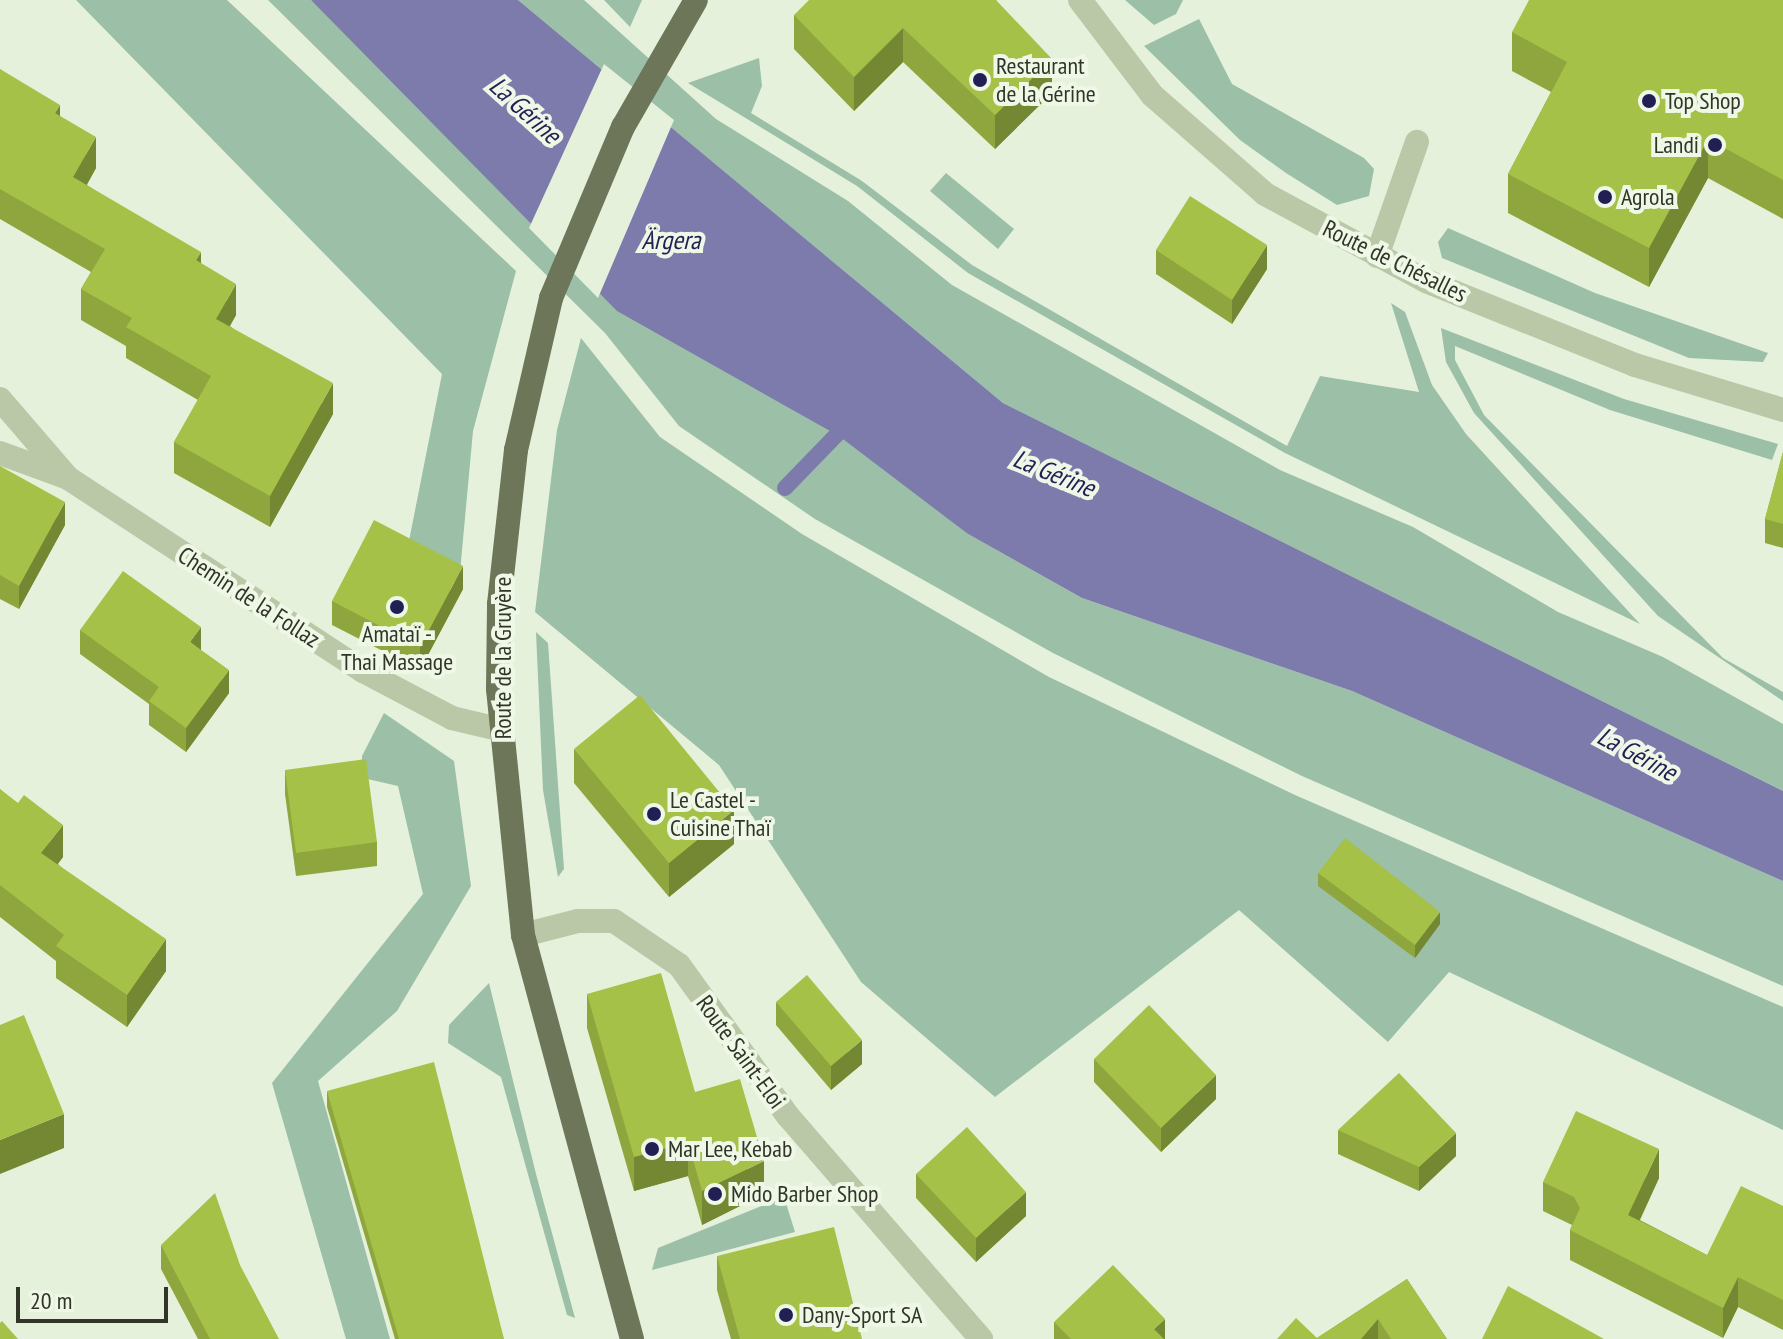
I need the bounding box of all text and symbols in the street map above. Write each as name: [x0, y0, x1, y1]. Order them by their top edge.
place label: Restaurant de la Gérine: [996, 52, 1096, 108]
water label: La Gérine: [483, 70, 567, 150]
marker: Restaurant de la Gérine: [971, 71, 989, 89]
place label: Top Shop: [1665, 87, 1741, 115]
marker: Top Shop: [1640, 92, 1658, 110]
place label: Landi: [1654, 131, 1699, 159]
marker: Landi: [1706, 136, 1724, 154]
place label: Agrola: [1621, 183, 1675, 211]
marker: Agrola: [1596, 188, 1614, 206]
street label: Route de Chésalles: [1318, 214, 1472, 308]
water label: Ärgera: [642, 224, 700, 256]
water label: La Gérine: [1009, 443, 1099, 503]
street label: Chemin de la Follaz: [173, 540, 325, 654]
street label: Route de la Gruyère: [489, 577, 517, 739]
marker: Amataï - Thai Massage: [388, 598, 406, 616]
place label: Amataï - Thai Massage: [341, 620, 453, 676]
water label: La Gérine: [1592, 720, 1682, 788]
place label: Le Castel - Cuisine Thaï: [670, 786, 771, 842]
marker: Le Castel - Cuisine Thaï: [645, 805, 663, 823]
street label: Route Saint-Eloi: [690, 990, 792, 1114]
place label: Mar Lee, Kebab: [668, 1135, 794, 1163]
marker: Mar Lee, Kebab: [643, 1140, 661, 1158]
place label: Mido Barber Shop: [731, 1180, 878, 1208]
marker: Mido Barber Shop: [706, 1185, 724, 1203]
scale bar: [20, 1271, 172, 1321]
text: 20 m: [30, 1285, 72, 1316]
place label: Dany-Sport SA: [802, 1301, 922, 1329]
marker: Dany-Sport SA: [777, 1306, 795, 1324]

